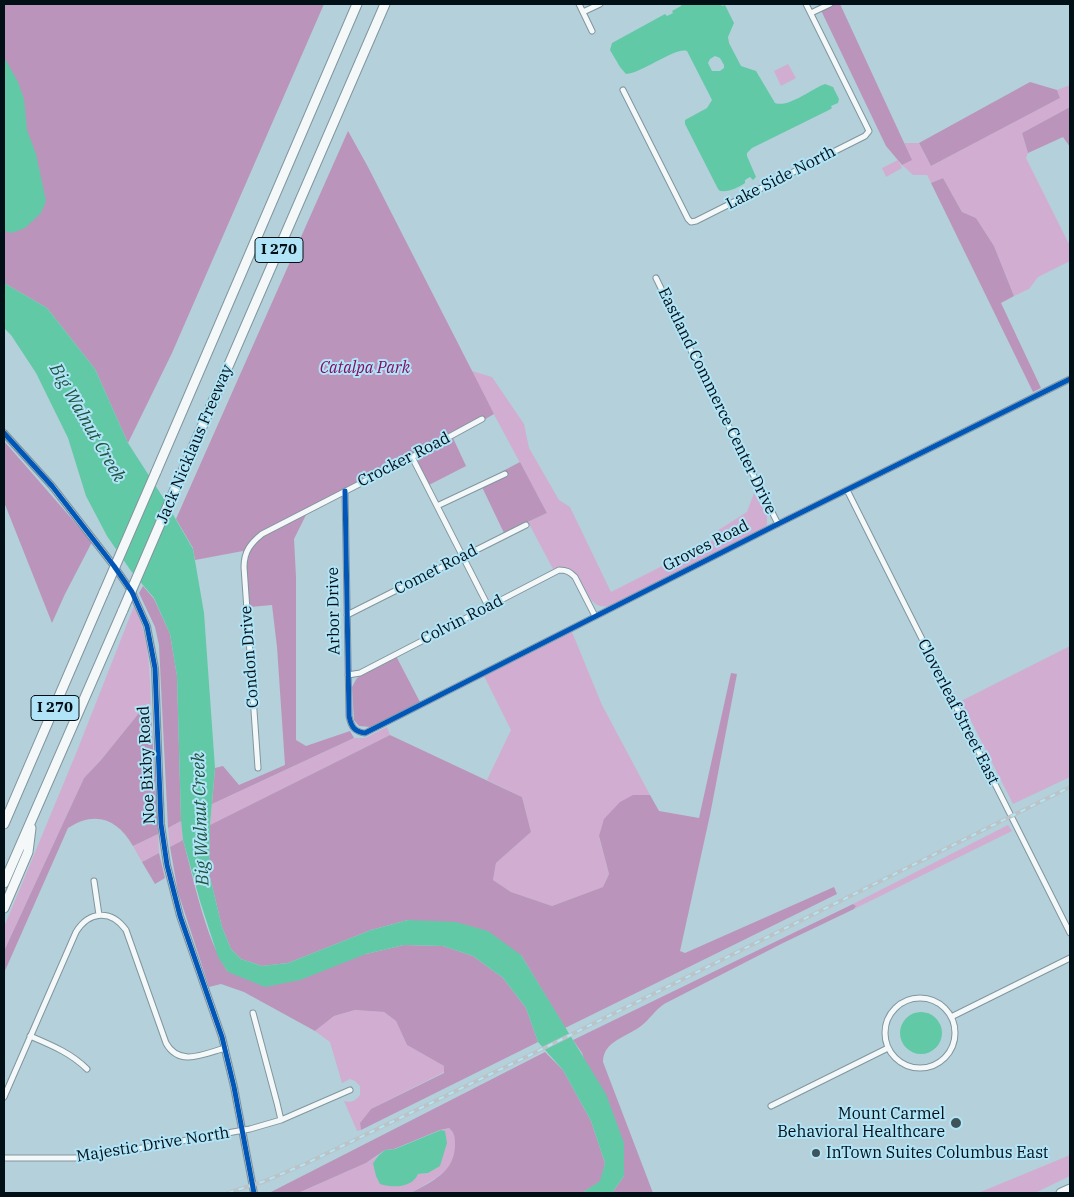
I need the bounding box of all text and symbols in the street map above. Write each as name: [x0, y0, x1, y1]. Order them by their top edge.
street label: Lake Side North: [723, 142, 839, 214]
road number: I 270: [255, 238, 303, 262]
street label: Eastland Commerce Center Drive: [654, 285, 780, 517]
park label: Catalpa Park: [320, 358, 410, 378]
water label: Big Walnut Creek: [44, 360, 130, 486]
street label: Jack Nicklaus Freeway: [153, 362, 237, 526]
street label: Crocker Road: [355, 428, 453, 492]
street label: Groves Road: [660, 516, 752, 576]
street label: Comet Road: [391, 541, 481, 599]
street label: Arbor Drive: [324, 567, 344, 655]
street label: Colvin Road: [418, 591, 506, 649]
street label: Condon Drive: [237, 605, 263, 709]
street label: Cloverleaf Street East: [913, 636, 1003, 788]
road number: I 270: [31, 696, 79, 720]
street label: Noe Bixby Road: [134, 705, 160, 825]
water label: Big Walnut Creek: [188, 752, 214, 886]
place label: Mount Carmel Behavioral Healthcare: [777, 1104, 945, 1142]
marker: Mount Carmel Behavioral Healthcare: [949, 1116, 963, 1130]
street label: Majestic Drive North: [75, 1123, 231, 1167]
place label: InTown Suites Columbus East: [826, 1143, 1048, 1163]
marker: InTown Suites Columbus East: [810, 1147, 822, 1159]

